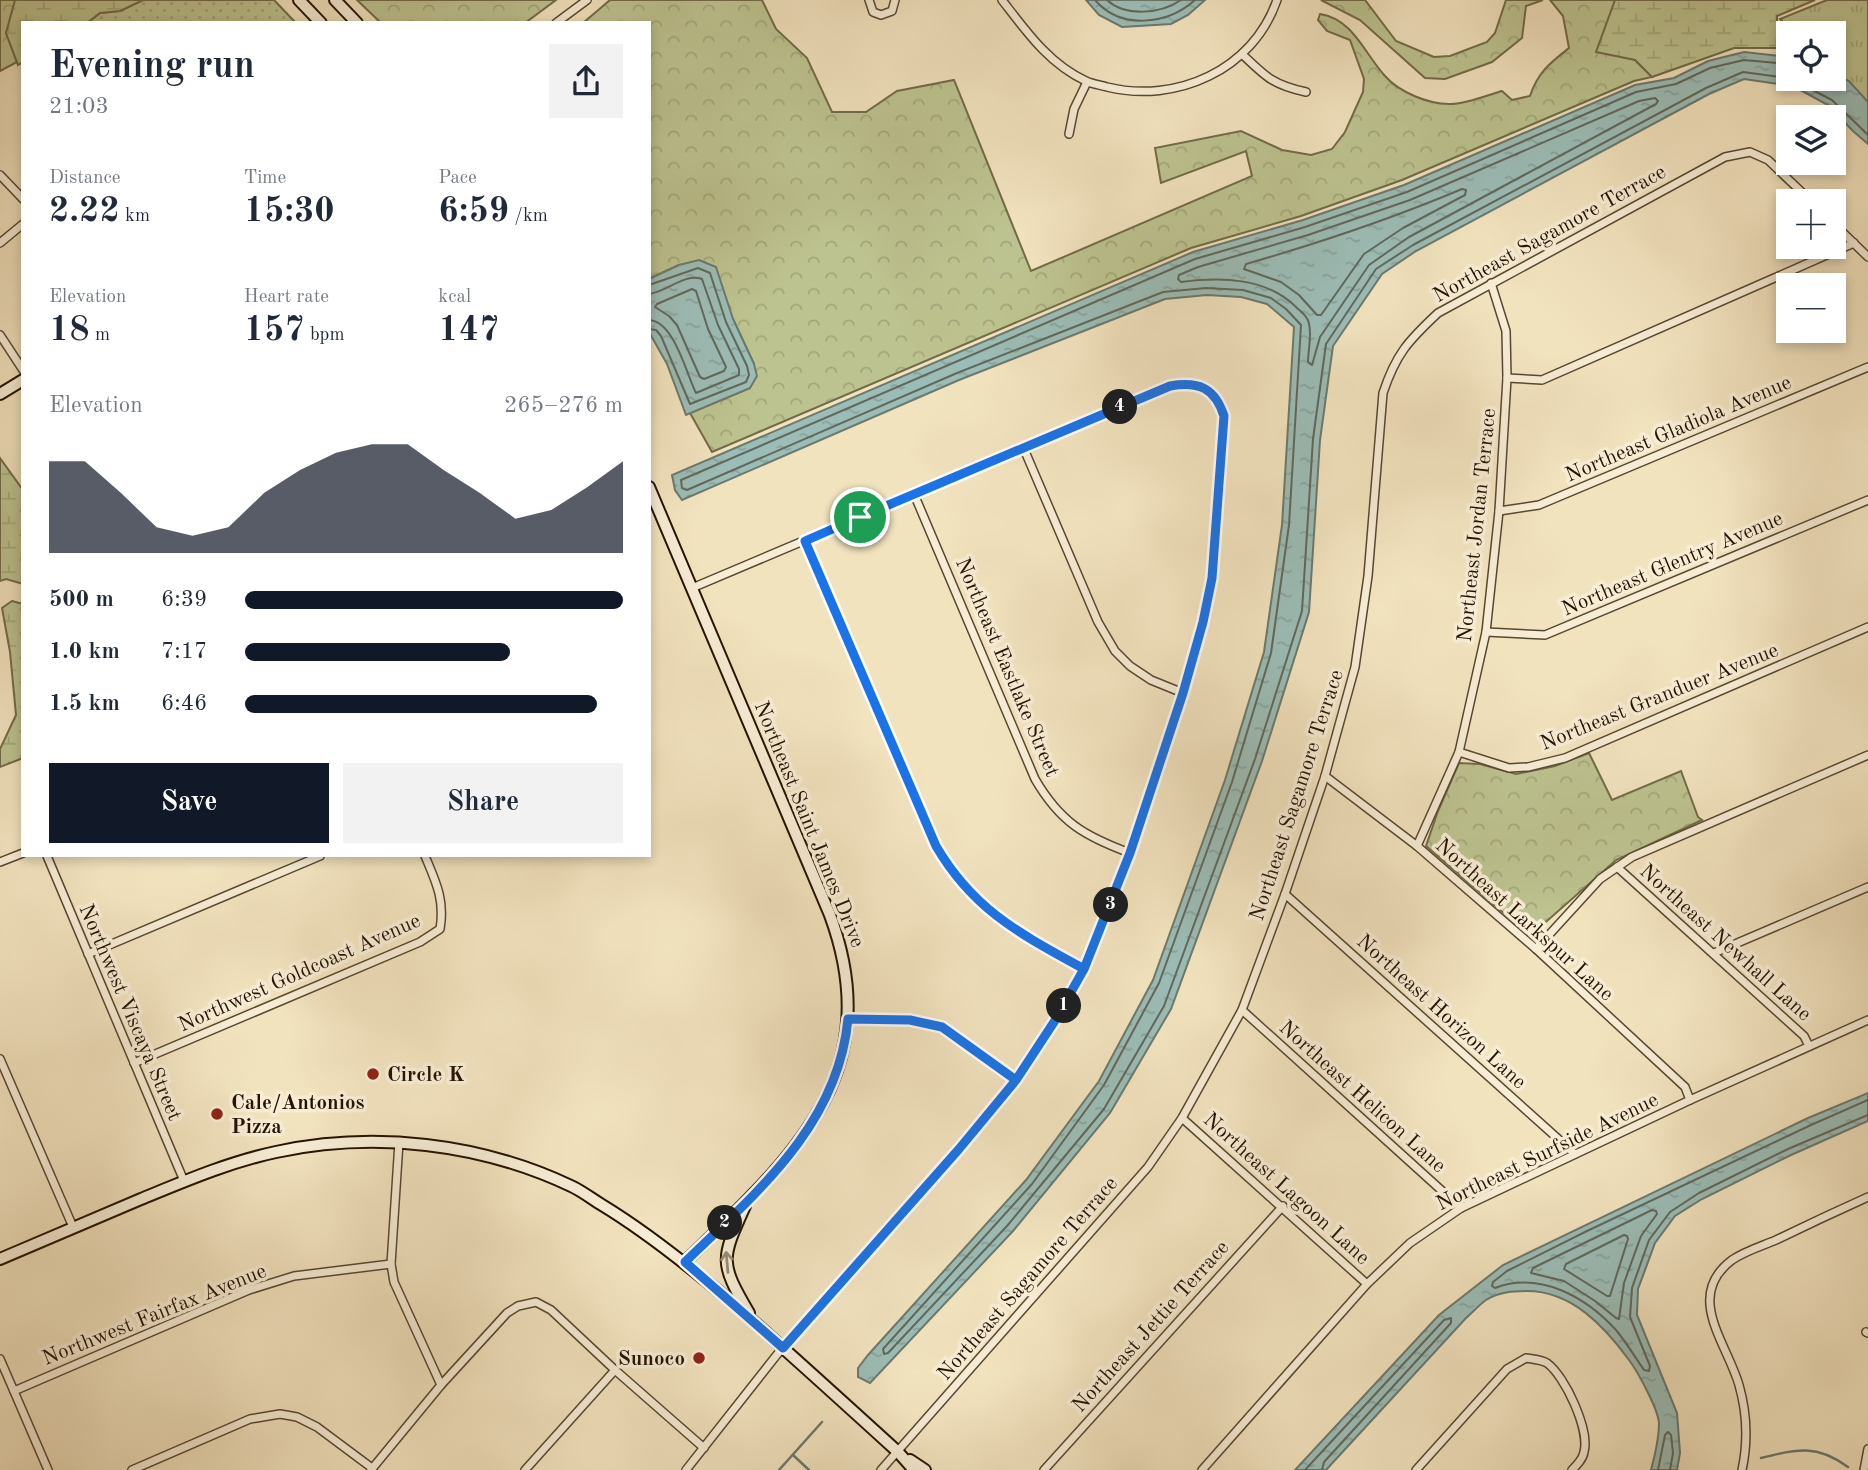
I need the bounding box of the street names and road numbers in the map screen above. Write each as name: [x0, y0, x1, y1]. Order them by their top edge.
street label: Northeast Sagamore Terrace: [1430, 162, 1670, 307]
street label: Northeast Gladiola Avenue: [1563, 372, 1795, 487]
street label: Northeast Jordan Terrace: [1455, 407, 1500, 643]
street label: Northeast Glentry Avenue: [1559, 508, 1786, 621]
street label: Northeast Eastlake Street: [951, 555, 1062, 780]
street label: Northeast Granduer Avenue: [1537, 640, 1782, 755]
street label: Northeast Sagamore Terrace: [1247, 667, 1348, 923]
street label: Northeast Saint James Drive: [750, 698, 868, 951]
street label: Northeast Larkspur Lane: [1431, 835, 1617, 1005]
street label: Northeast Newhall Lane: [1635, 861, 1815, 1026]
street label: Northwest Viscaya Street: [74, 901, 185, 1124]
street label: Northwest Goldcoast Avenue: [175, 910, 424, 1036]
street label: Northeast Horizon Lane: [1352, 931, 1530, 1093]
street label: Northeast Helicon Lane: [1275, 1017, 1449, 1177]
street label: Northeast Surfside Avenue: [1433, 1089, 1662, 1215]
street label: Northeast Lagoon Lane: [1199, 1109, 1373, 1269]
street label: Northeast Sagamore Terrace: [934, 1173, 1122, 1385]
street label: Northeast Jettie Terrace: [1069, 1237, 1233, 1417]
street label: Northwest Fairfax Avenue: [40, 1261, 270, 1370]

